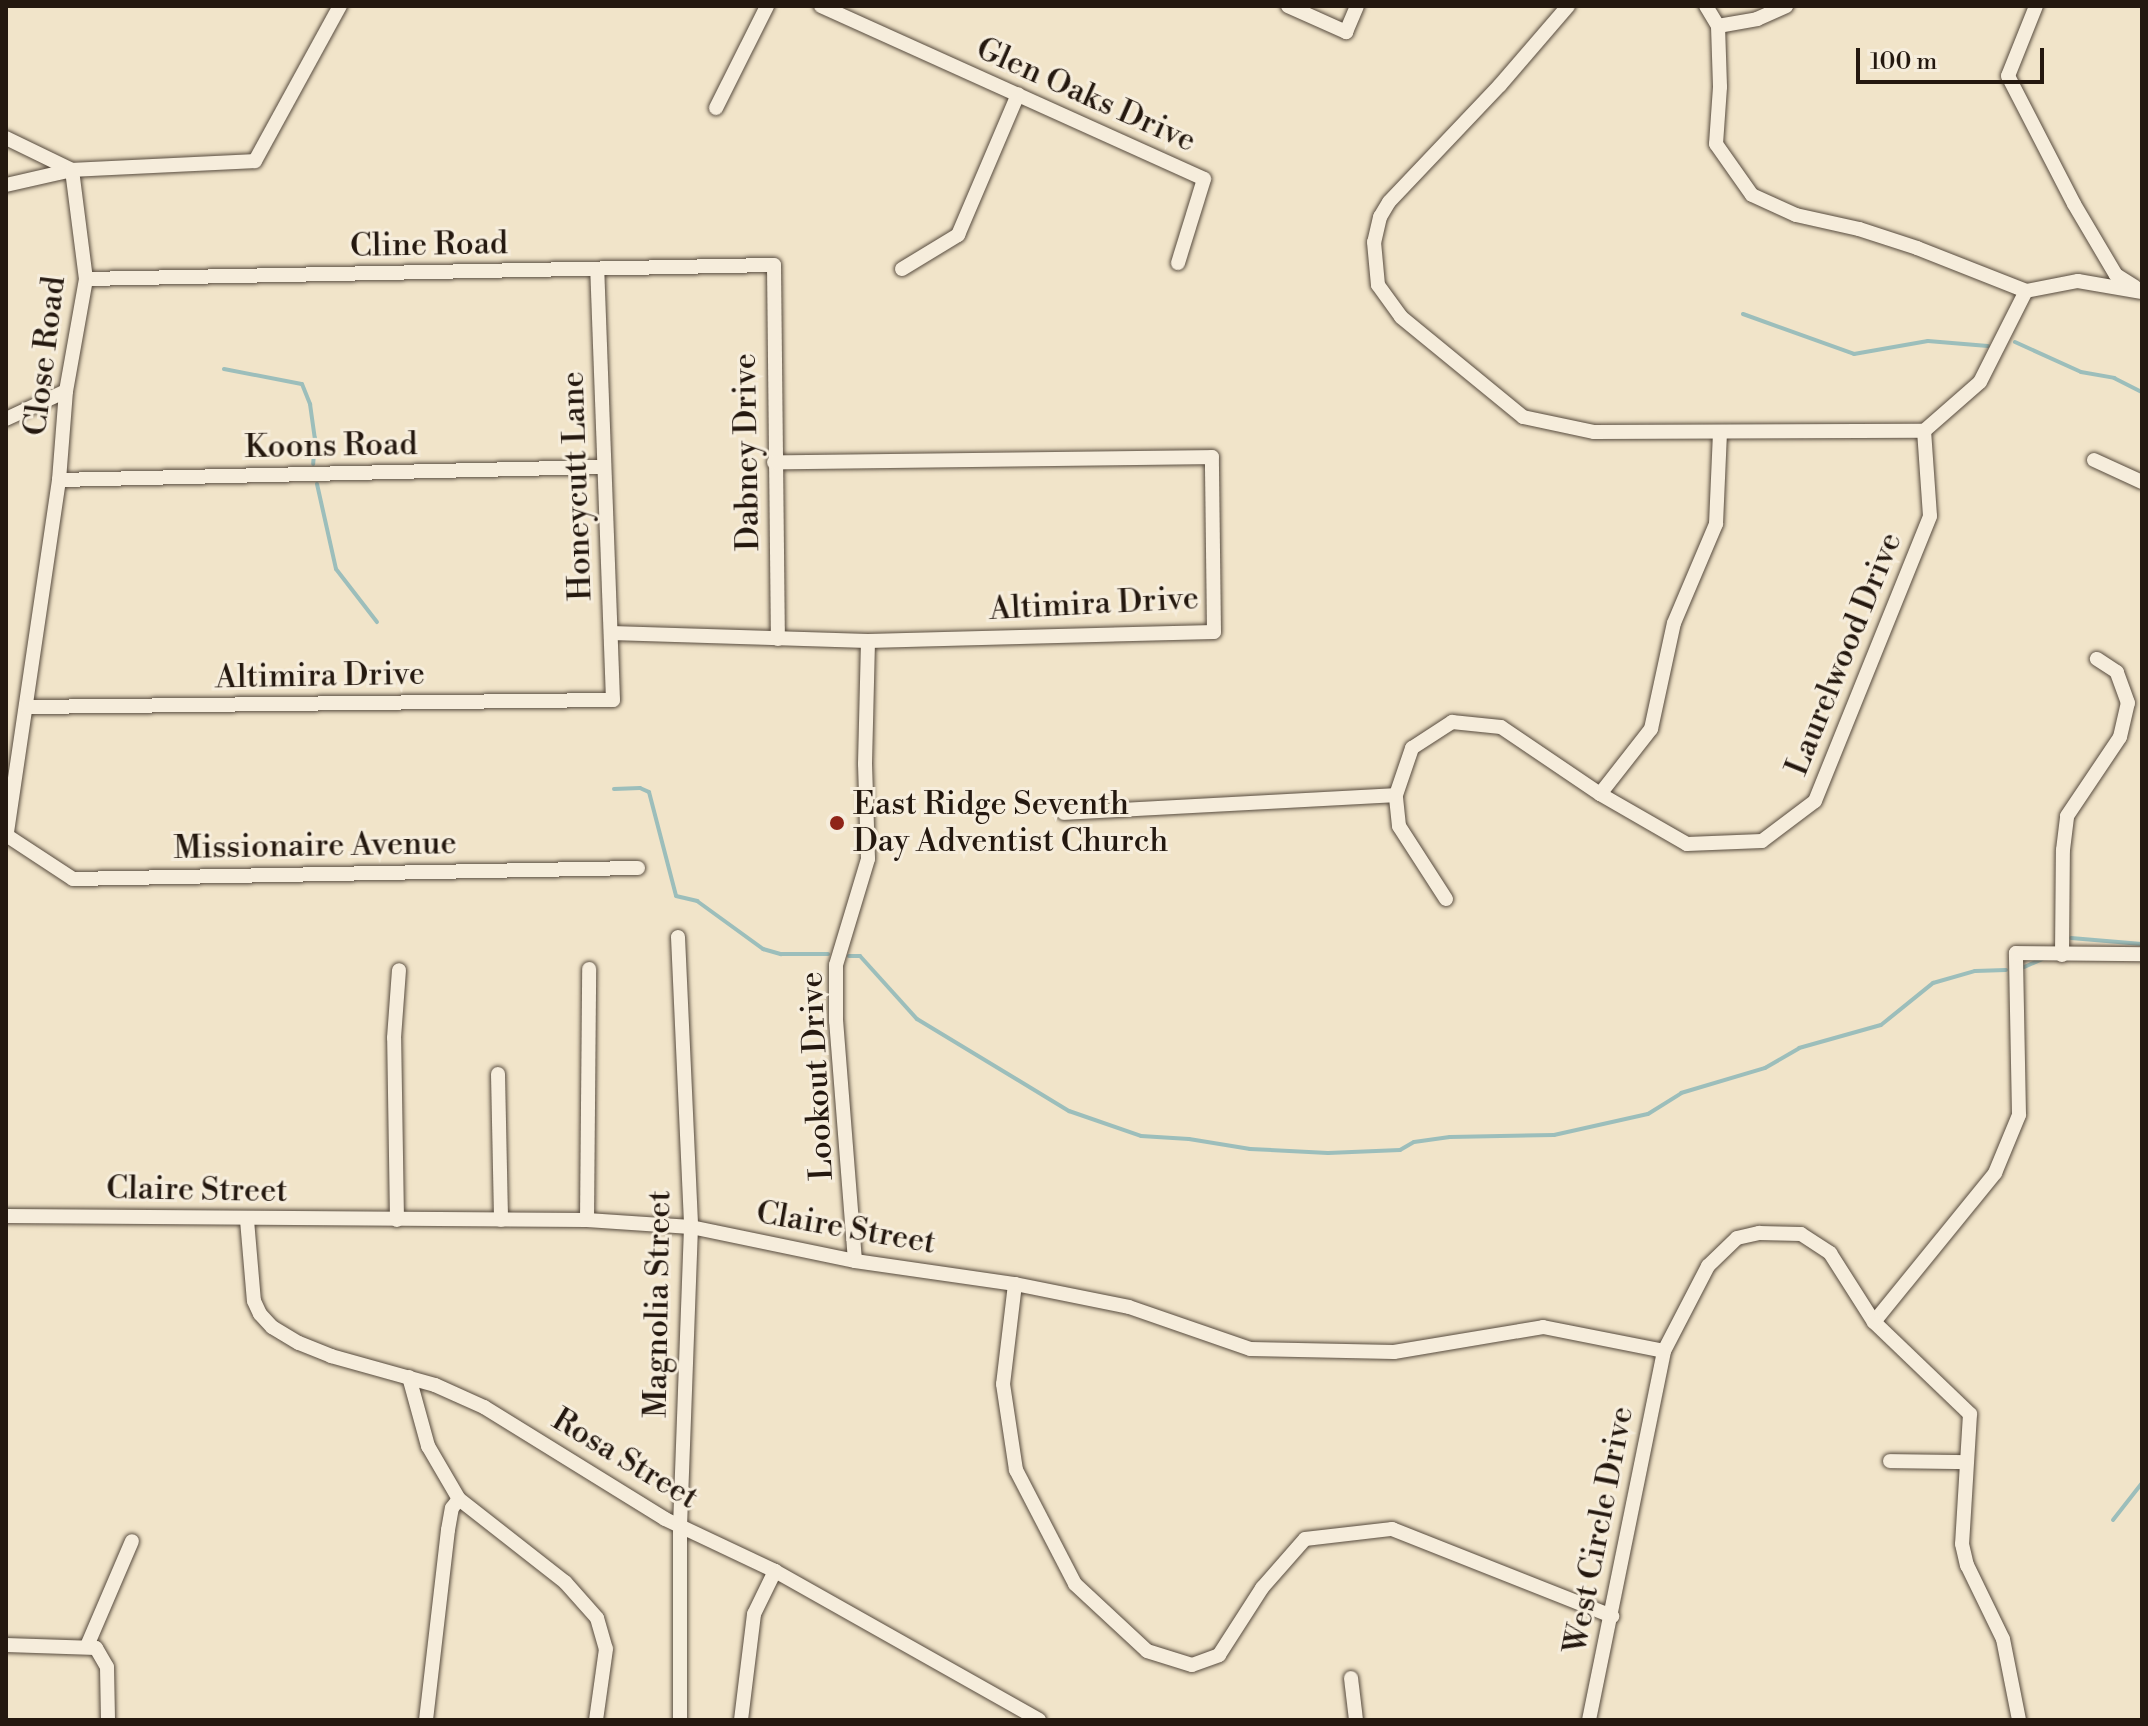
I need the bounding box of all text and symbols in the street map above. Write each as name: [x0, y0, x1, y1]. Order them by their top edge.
street label: Glen Oaks Drive: [970, 29, 1202, 161]
scale bar: [1860, 32, 2048, 82]
text: 100 m: [1870, 47, 1937, 77]
street label: Cline Road: [350, 224, 508, 266]
street label: Close Road: [16, 274, 74, 438]
street label: Dabney Drive: [726, 353, 768, 551]
street label: Honeycutt Lane: [554, 371, 600, 601]
street label: Koons Road: [244, 425, 418, 467]
street label: Laurelwood Drive: [1778, 527, 1910, 781]
street label: Altimira Drive: [988, 579, 1200, 629]
street label: Altimira Drive: [215, 655, 425, 697]
place label: East Ridge Seventh Day Adventist Church: [853, 786, 1168, 861]
marker: East Ridge Seventh Day Adventist Church: [828, 814, 846, 832]
street label: Missionaire Avenue: [173, 824, 457, 868]
street label: Lookout Drive: [792, 971, 842, 1181]
street label: Claire Street: [106, 1169, 288, 1211]
street label: Magnolia Street: [637, 1190, 679, 1418]
street label: Claire Street: [753, 1193, 939, 1263]
street label: Rosa Street: [545, 1400, 705, 1518]
street label: West Circle Drive: [1556, 1403, 1642, 1657]

